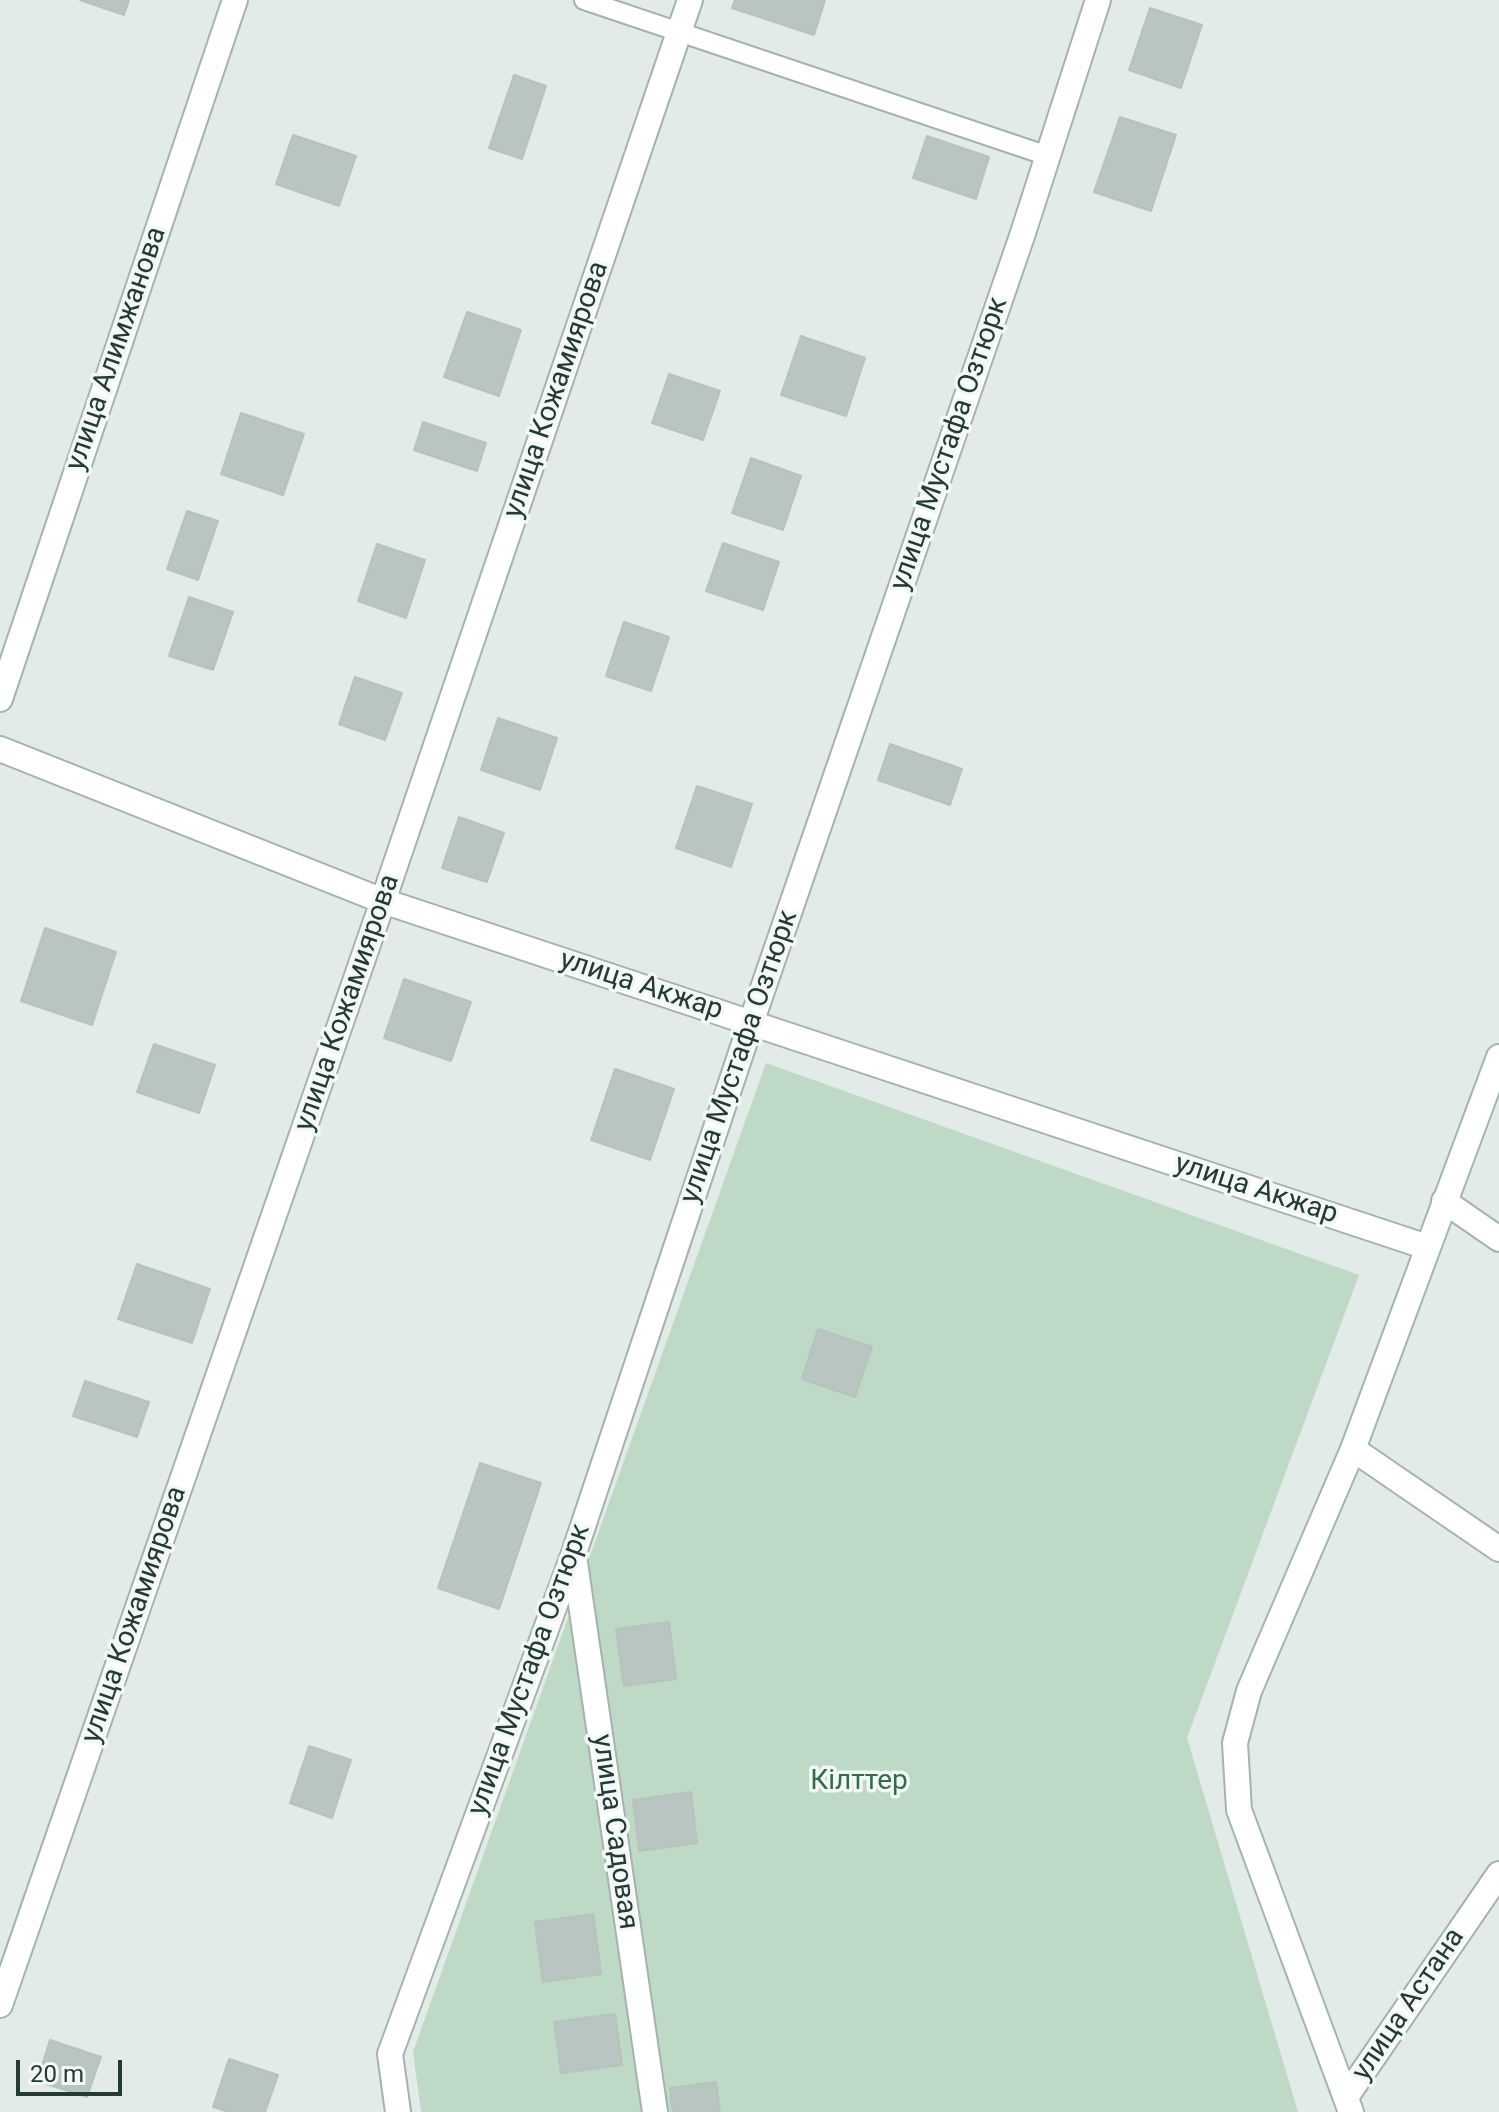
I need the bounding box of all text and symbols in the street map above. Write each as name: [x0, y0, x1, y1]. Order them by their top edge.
street label: улица Алимжанова: [60, 223, 174, 475]
street label: улица Кожамиярова: [497, 257, 617, 523]
street label: улица Мустафа Озтюрк: [884, 293, 1016, 595]
street label: улица Кожамиярова: [288, 870, 408, 1136]
street label: улица Мустафа Озтюрк: [674, 906, 806, 1208]
street label: улица Акжар: [555, 944, 727, 1028]
street label: улица Акжар: [1170, 1148, 1342, 1232]
street label: улица Кожамиярова: [75, 1482, 195, 1748]
street label: улица Мустафа Озтюрк: [462, 1520, 598, 1820]
street label: улица Садовая: [584, 1732, 644, 1932]
park label: Кілттер: [810, 1765, 908, 1799]
street label: улица Астана: [1346, 1922, 1472, 2088]
scale bar: [20, 2044, 126, 2094]
text: 20 m: [30, 2060, 84, 2088]

